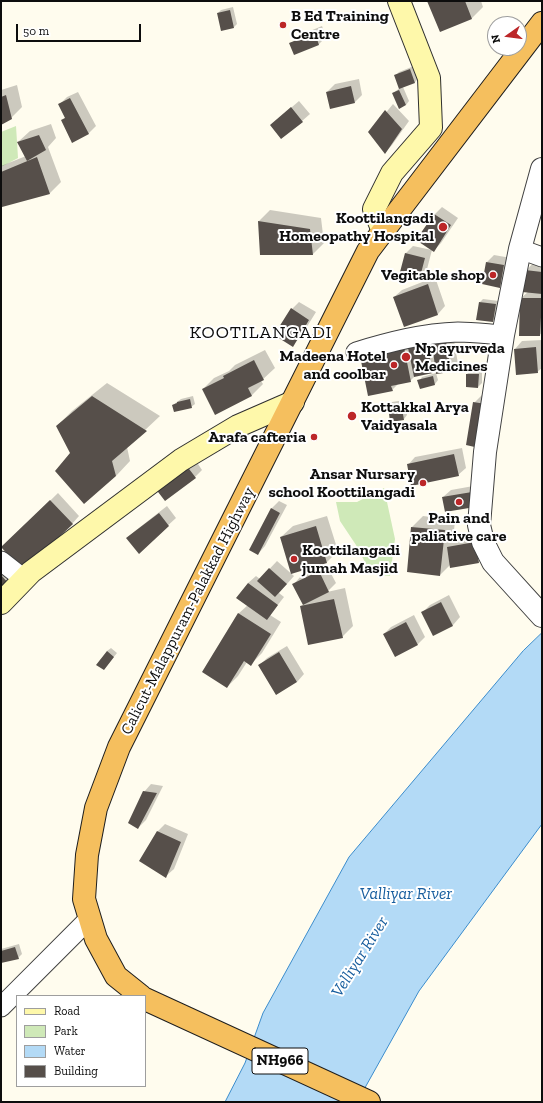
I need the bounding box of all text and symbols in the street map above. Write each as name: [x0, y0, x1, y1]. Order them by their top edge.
place label: B Ed Training Centre: [291, 6, 389, 44]
scale bar: [18, 16, 143, 42]
north arrow: [487, 16, 527, 56]
marker: B Ed Training Centre: [278, 20, 288, 30]
text: 50 m: [23, 24, 49, 38]
text: N: [489, 33, 503, 44]
place label: Koottilangadi Homeopathy Hospital: [279, 208, 434, 246]
marker: Koottilangadi Homeopathy Hospital: [437, 221, 449, 233]
place label: Vegitable shop: [381, 265, 485, 285]
marker: Vegitable shop: [488, 270, 498, 280]
district label: KOOTILANGADI: [190, 322, 332, 344]
place label: Np ayurveda Medicines: [415, 338, 505, 376]
place label: Madeena Hotel and coolbar: [280, 346, 386, 384]
marker: Np ayurveda Medicines: [400, 351, 412, 363]
marker: Madeena Hotel and coolbar: [389, 360, 399, 370]
place label: Kottakkal Arya Vaidyasala: [361, 397, 469, 435]
marker: Kottakkal Arya Vaidyasala: [346, 410, 358, 422]
place label: Arafa cafteria: [208, 427, 306, 447]
marker: Arafa cafteria: [309, 432, 319, 442]
place label: Ansar Nursary school Koottilangadi: [268, 464, 415, 502]
marker: Ansar Nursary school Koottilangadi: [418, 478, 428, 488]
street label: Calicut-Malappuram-Palakkad Highway: [117, 484, 259, 738]
marker: Pain and paliative care: [454, 497, 464, 507]
place label: Pain and paliative care: [412, 508, 506, 546]
place label: Koottilangadi jumah Masjid: [302, 540, 400, 578]
marker: Koottilangadi jumah Masjid: [289, 554, 299, 564]
water label: Valliyar River: [360, 884, 452, 904]
water label: Velliyar River: [327, 913, 393, 1001]
legend: [16, 995, 146, 1087]
text: Road: [54, 1004, 80, 1018]
text: Park: [54, 1024, 78, 1038]
text: Water: [54, 1044, 86, 1058]
road number: NH966: [252, 1048, 308, 1074]
text: Building: [54, 1064, 98, 1078]

